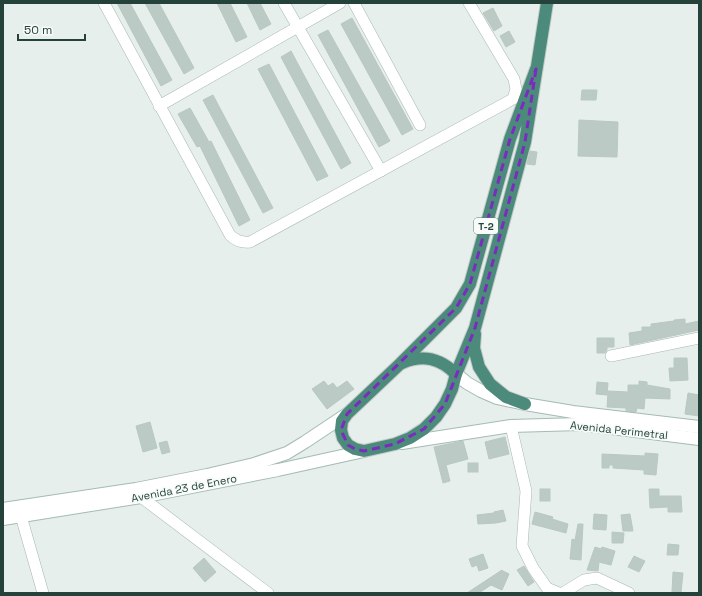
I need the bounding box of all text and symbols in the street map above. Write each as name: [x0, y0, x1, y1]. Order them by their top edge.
scale bar: [18, 16, 85, 42]
text: 50 m: [24, 22, 52, 38]
road number: T-2: [474, 218, 498, 234]
street label: Avenida Perimetral: [569, 418, 669, 442]
street label: Avenida 23 de Enero: [130, 471, 238, 505]

